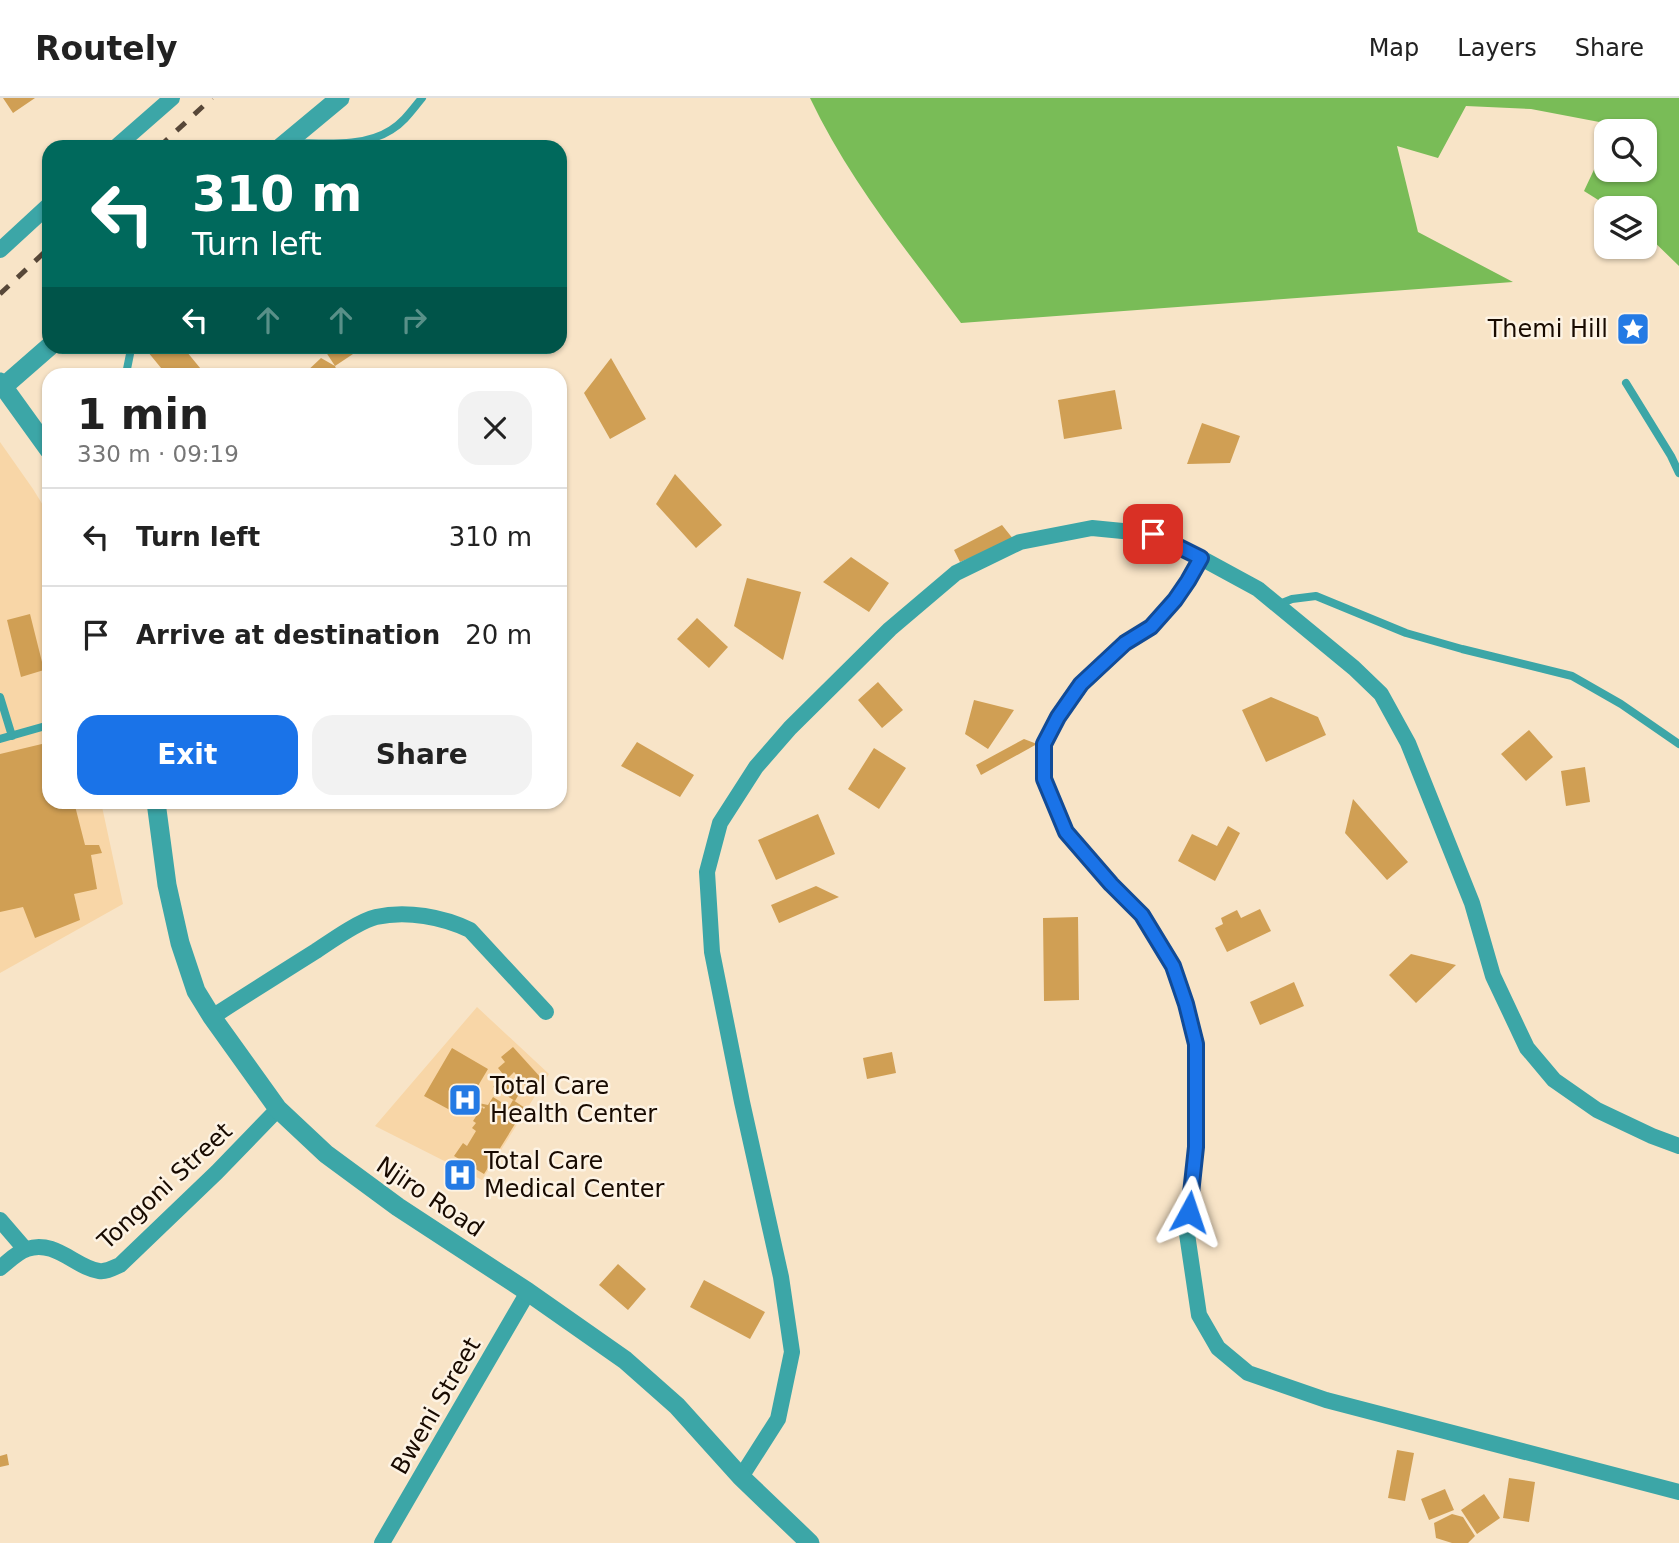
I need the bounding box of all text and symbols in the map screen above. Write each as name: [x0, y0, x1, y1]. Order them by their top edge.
text: Routely: [35, 29, 178, 68]
text: Map: [1369, 34, 1419, 62]
text: Layers: [1457, 34, 1537, 62]
text: Share: [1575, 34, 1644, 62]
map controls: [1594, 119, 1657, 259]
button: search: [1594, 119, 1657, 182]
text: 310 m: [192, 166, 362, 223]
icon: left: [77, 168, 168, 259]
button: layers: [1594, 196, 1657, 259]
text: Turn left: [192, 225, 322, 263]
icon: left: [176, 301, 214, 339]
icon: ahead: [249, 301, 287, 339]
icon: ahead: [322, 301, 360, 339]
icon: right: [395, 301, 433, 339]
place icon: Themi Hill: [1614, 310, 1652, 348]
place label: Themi Hill: [1487, 315, 1608, 343]
text: 1 min: [77, 390, 209, 439]
button: close: [458, 391, 532, 465]
text: 330 m · 09:19: [77, 441, 239, 467]
pin: [1123, 504, 1183, 564]
icon: arrive: [1134, 515, 1172, 553]
icon: left: [77, 518, 115, 556]
text: Turn left: [136, 522, 260, 552]
text: 310 m: [449, 522, 532, 552]
icon: arrive: [77, 616, 115, 654]
text: Arrive at destination: [136, 620, 440, 650]
text: 20 m: [465, 620, 532, 650]
button: Exit: [77, 715, 298, 795]
button: Share: [312, 715, 532, 795]
place label: Total Care Health Center: [489, 1072, 657, 1128]
hospital icon: Total Care Health Center: [446, 1081, 484, 1119]
street label: Tongoni Street: [92, 1117, 238, 1256]
place label: Total Care Medical Center: [483, 1147, 664, 1203]
street label: Njiro Road: [371, 1151, 489, 1243]
hospital icon: Total Care Medical Center: [441, 1156, 479, 1194]
position arrow: [1152, 1175, 1226, 1249]
street label: Bweni Street: [386, 1333, 486, 1479]

